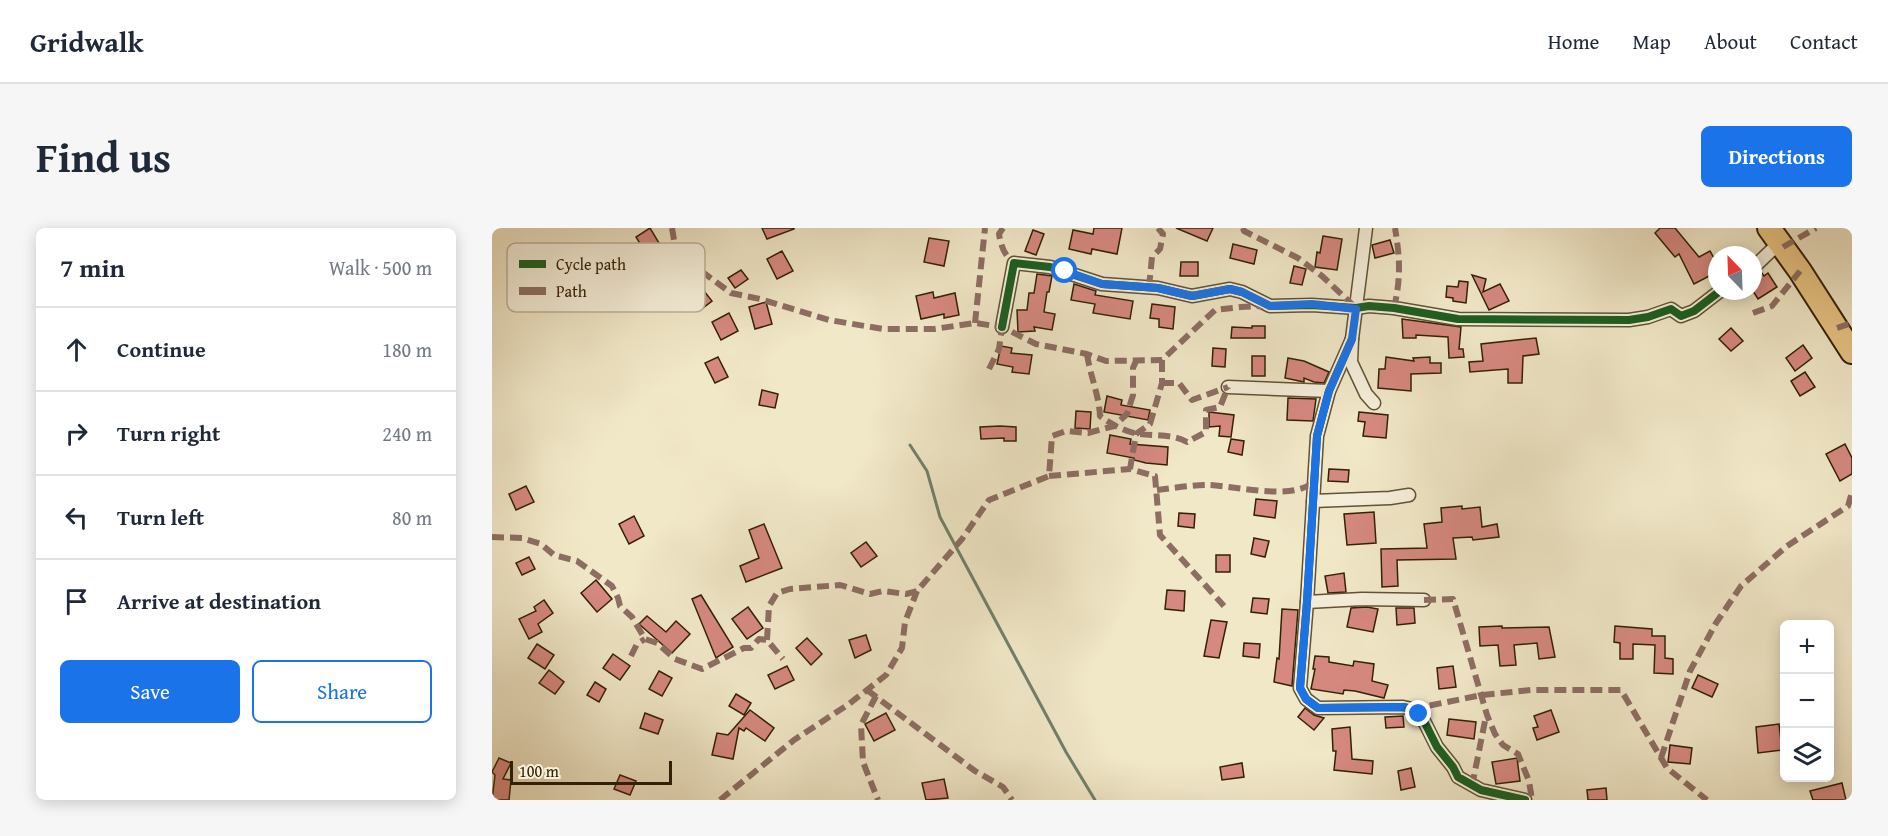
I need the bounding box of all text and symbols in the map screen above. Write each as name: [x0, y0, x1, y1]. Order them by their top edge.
text: Gridwalk: [30, 21, 143, 62]
text: Home: [1548, 26, 1599, 57]
text: Map: [1632, 26, 1671, 57]
text: About: [1704, 26, 1757, 57]
text: Contact: [1790, 26, 1858, 57]
text: Find us: [36, 126, 171, 187]
button: Directions: [1701, 126, 1852, 187]
legend: [507, 243, 705, 312]
north arrow: [1708, 246, 1762, 300]
text: 7 min: [60, 248, 125, 287]
text: Cycle path: [556, 252, 626, 276]
text: Walk · 500 m: [329, 253, 432, 282]
route start: [1051, 257, 1077, 283]
text: Path: [556, 279, 587, 303]
icon: ahead: [60, 333, 93, 366]
text: Continue: [117, 333, 206, 365]
text: 180 m: [382, 335, 432, 364]
icon: right: [60, 417, 93, 450]
text: Turn right: [117, 417, 220, 449]
text: 240 m: [382, 419, 432, 448]
icon: left: [60, 501, 93, 534]
text: Turn left: [117, 501, 204, 533]
text: 80 m: [392, 503, 432, 532]
icon: arrive: [60, 585, 93, 618]
text: Arrive at destination: [117, 585, 321, 617]
map controls: [1780, 620, 1834, 782]
button: +: [1780, 620, 1834, 674]
button: Save: [60, 660, 240, 723]
button: Share: [252, 660, 432, 723]
button: −: [1780, 674, 1834, 728]
route end: [1405, 700, 1431, 726]
button: layers: [1780, 728, 1834, 782]
scale bar: [510, 758, 672, 786]
text: 100 m: [519, 759, 559, 783]

